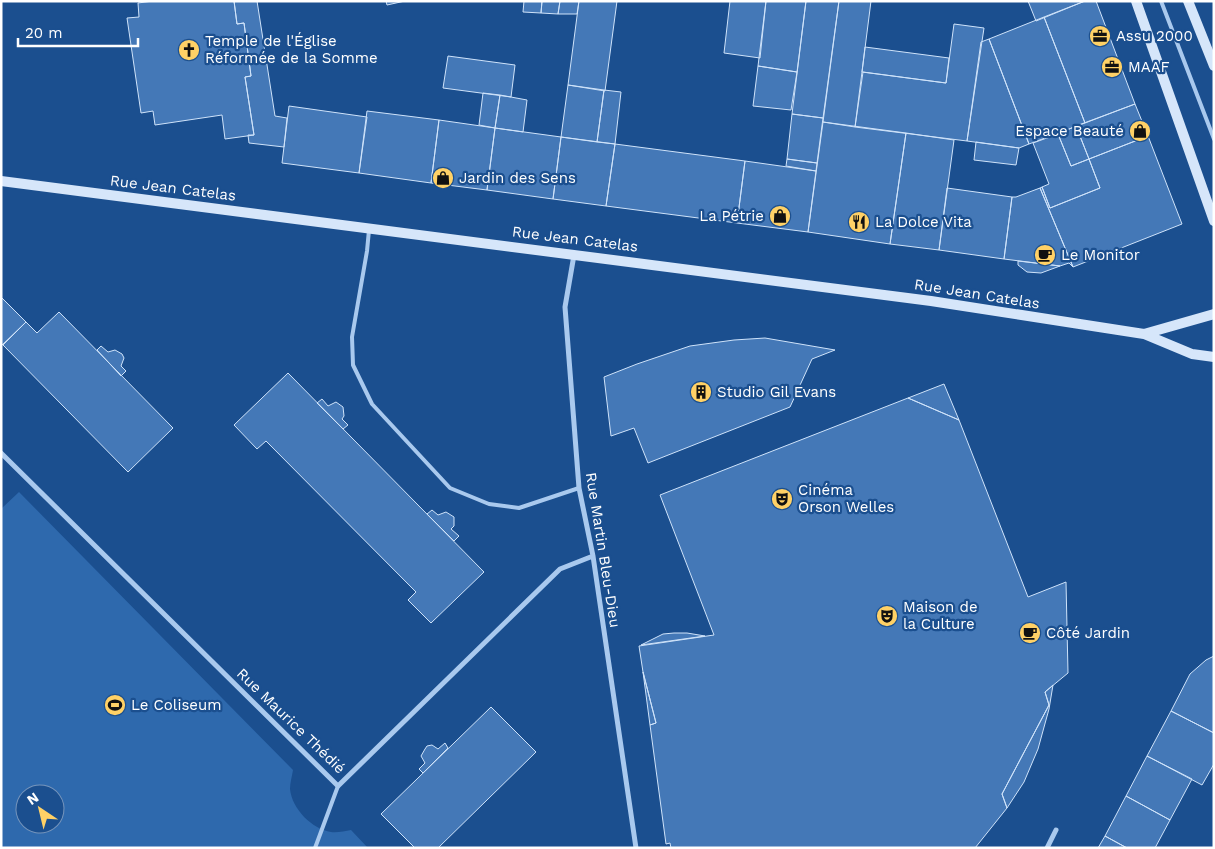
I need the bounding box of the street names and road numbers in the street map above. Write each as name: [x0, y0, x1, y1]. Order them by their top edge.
street label: Rue Jean Catelas: [109, 171, 237, 205]
street label: Rue Jean Catelas: [511, 222, 639, 256]
street label: Rue Jean Catelas: [913, 275, 1041, 313]
street label: Rue Martin Bleu-Dieu: [582, 471, 624, 629]
street label: Rue Maurice Thédié: [233, 665, 349, 777]

